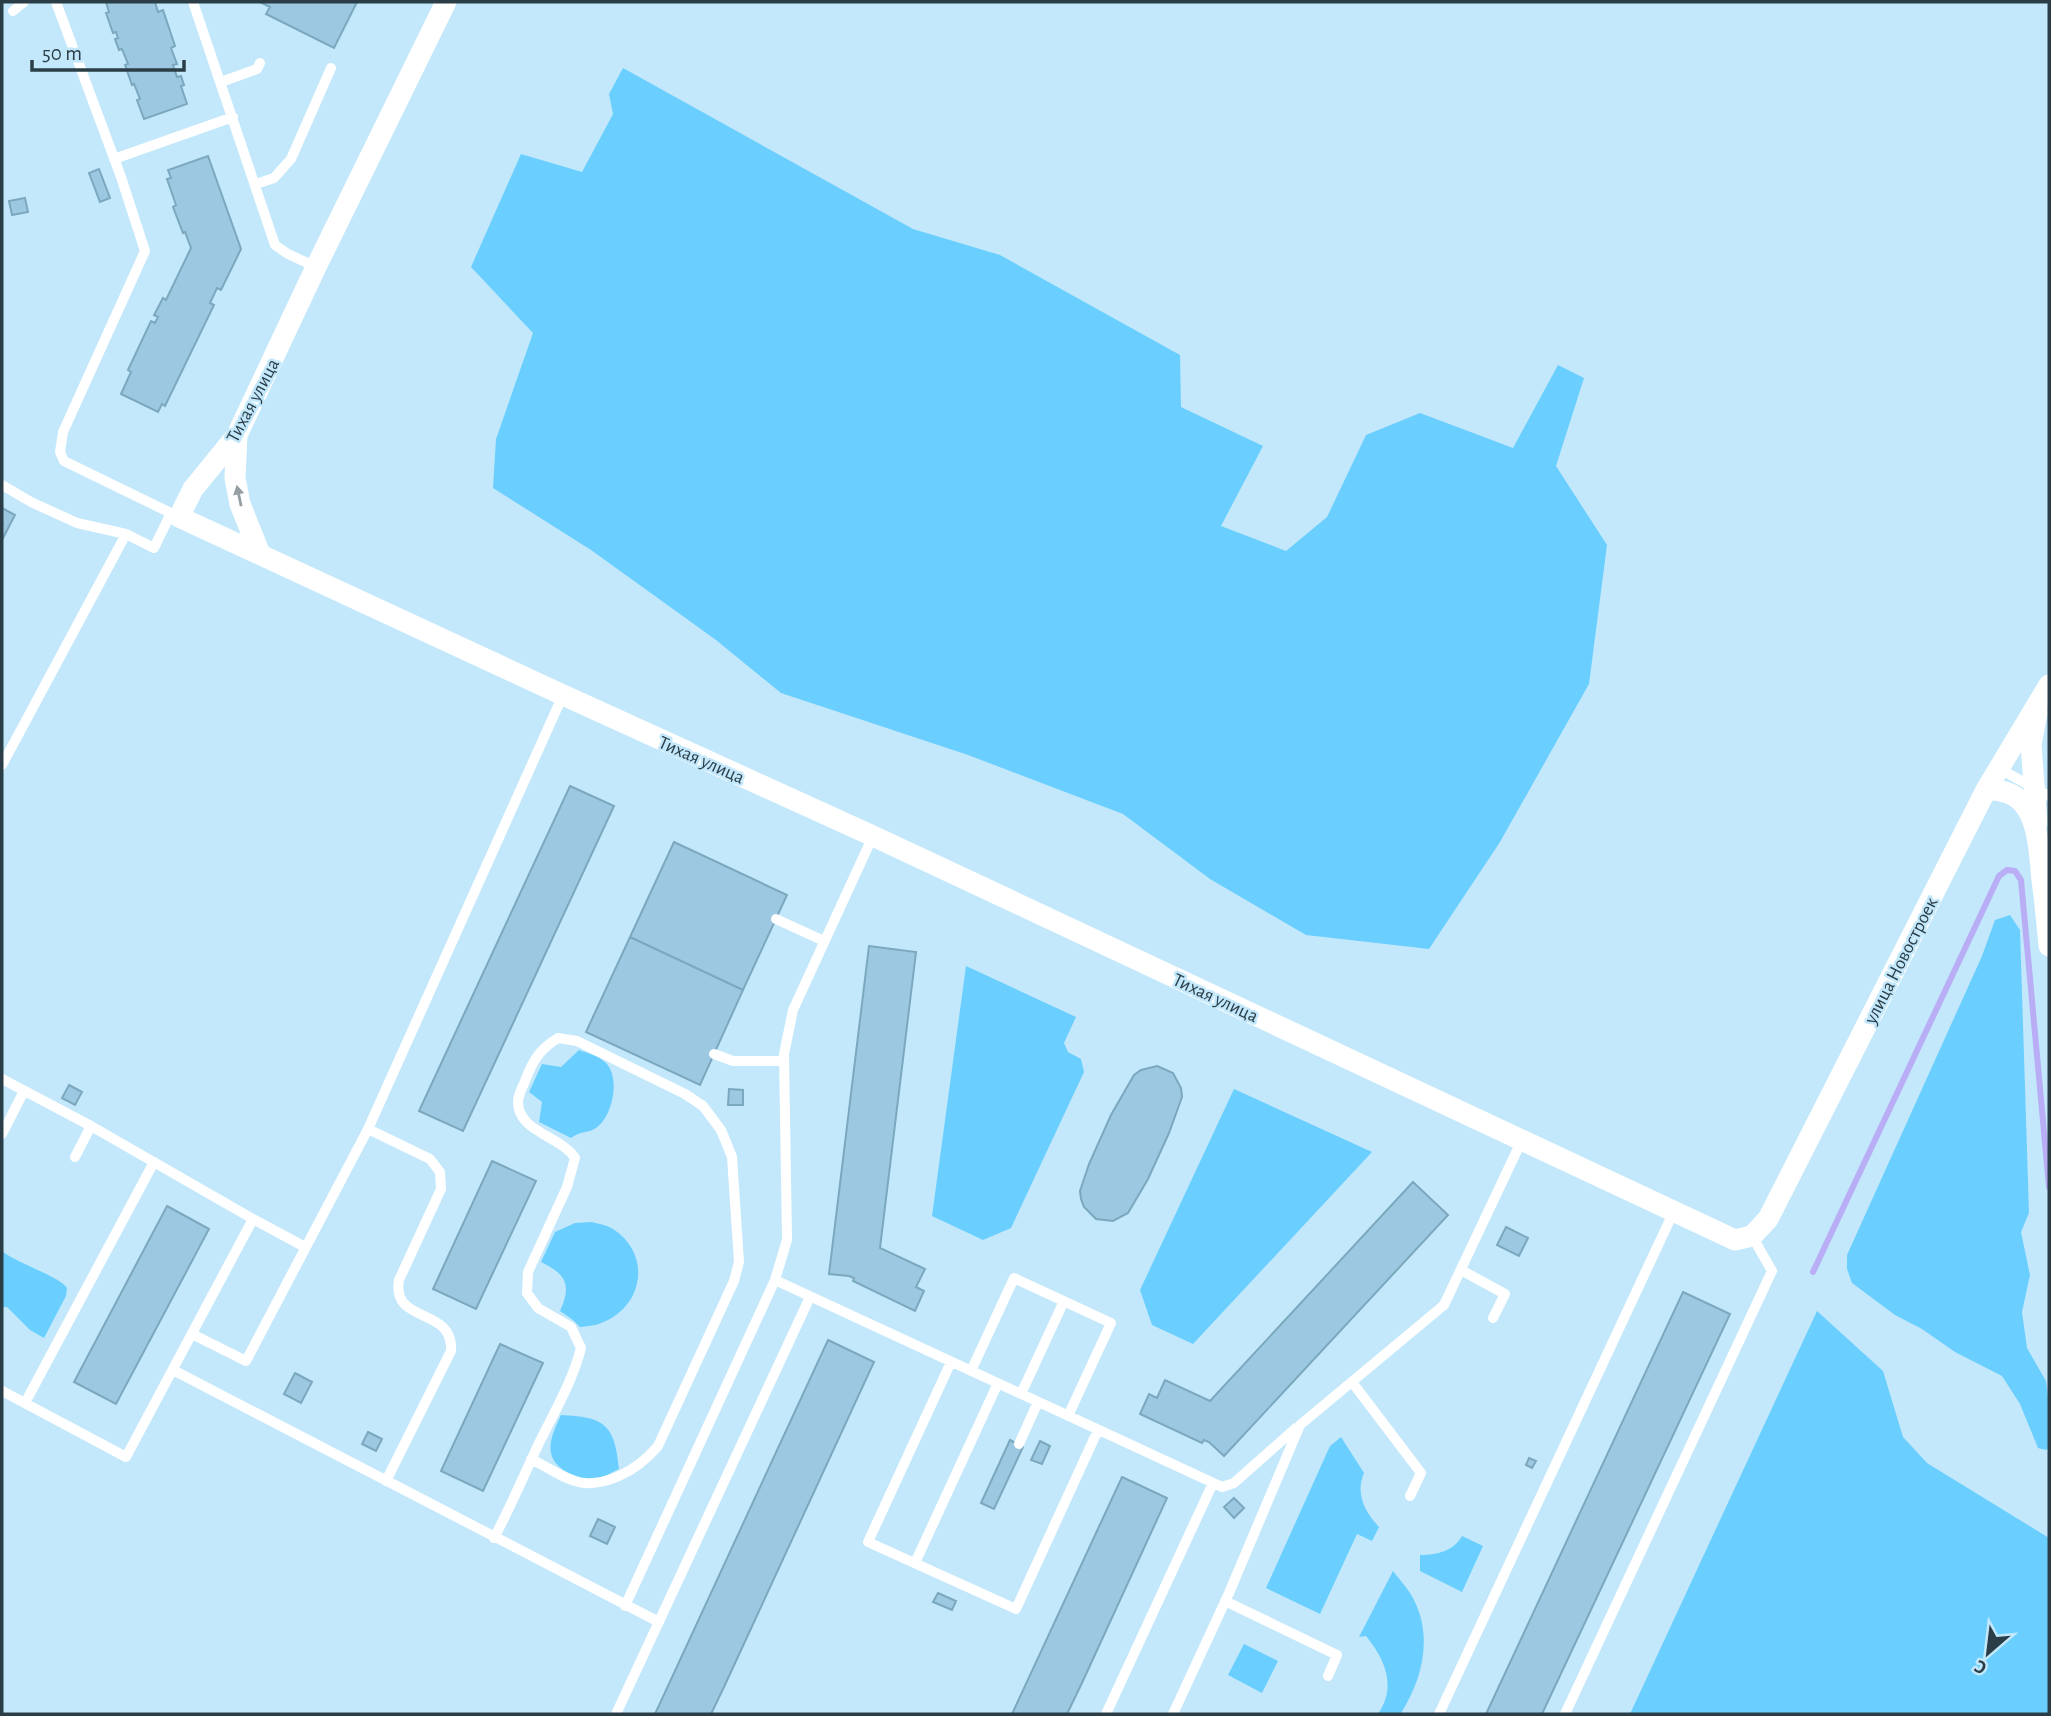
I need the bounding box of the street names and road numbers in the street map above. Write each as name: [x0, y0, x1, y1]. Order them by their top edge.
street label: Тихая улица: [223, 356, 283, 446]
street label: Тихая улица: [656, 733, 747, 788]
street label: улица Новостроек: [1861, 894, 1942, 1028]
street label: Тихая улица: [1170, 970, 1261, 1026]

